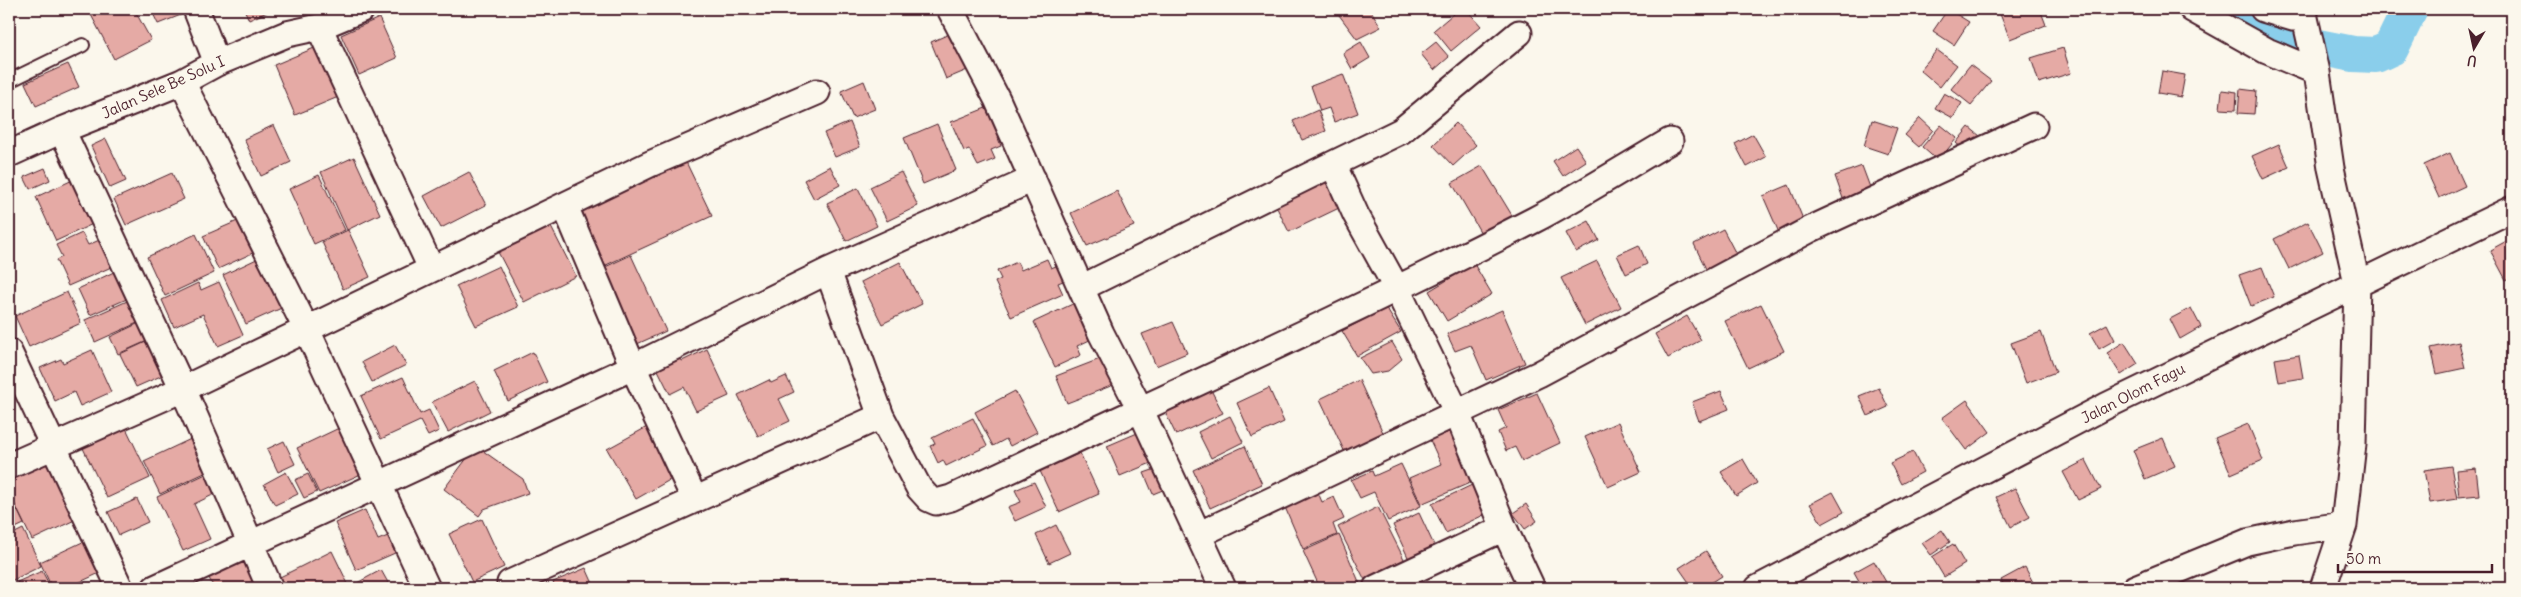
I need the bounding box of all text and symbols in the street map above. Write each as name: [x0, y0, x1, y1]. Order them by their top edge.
north arrow: [2448, 22, 2498, 72]
street label: Jalan Sele Be Solu I: [99, 51, 227, 123]
text: U: [2466, 51, 2478, 70]
street label: Jalan Olom Fagu: [2078, 359, 2188, 427]
scale bar: [2338, 542, 2492, 574]
text: 50 m: [2346, 549, 2381, 568]

